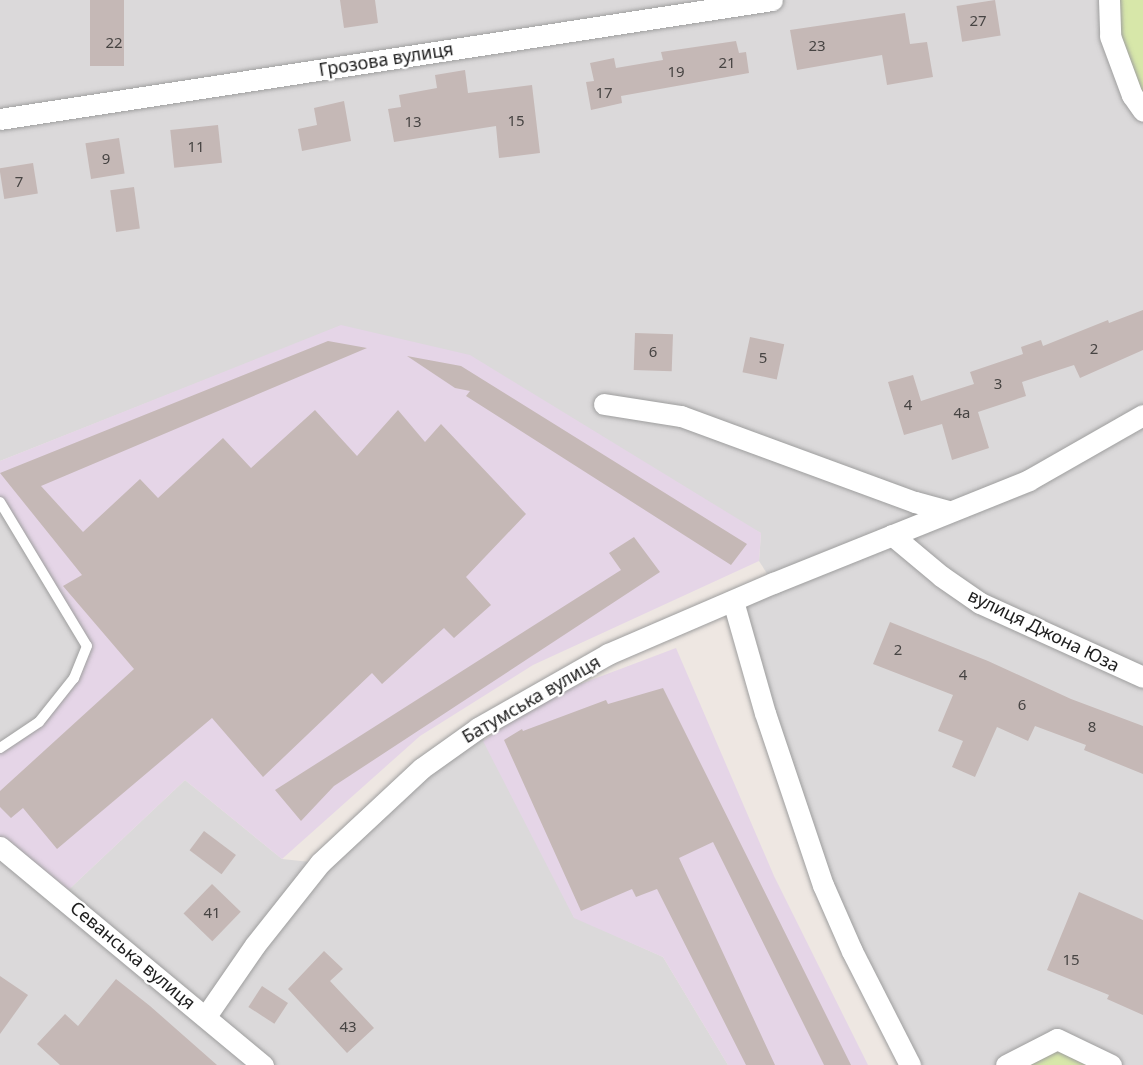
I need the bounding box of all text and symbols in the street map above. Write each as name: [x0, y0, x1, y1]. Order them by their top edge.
house number: 27: [969, 12, 987, 30]
house number: 22: [105, 34, 123, 52]
house number: 23: [808, 37, 826, 55]
street label: Грозова вулиця: [317, 38, 455, 80]
house number: 21: [718, 54, 736, 72]
house number: 19: [667, 63, 685, 81]
house number: 17: [595, 84, 613, 102]
house number: 15: [507, 112, 525, 130]
house number: 13: [404, 113, 422, 131]
house number: 11: [187, 138, 205, 156]
house number: 9: [102, 150, 110, 168]
house number: 7: [15, 173, 23, 191]
house number: 2: [1090, 340, 1098, 358]
house number: 6: [649, 343, 657, 361]
house number: 5: [759, 349, 767, 367]
house number: 3: [994, 375, 1002, 393]
house number: 4: [904, 396, 912, 414]
house number: 4а: [954, 404, 970, 422]
street label: вулиця Джона Юза: [965, 584, 1123, 676]
house number: 2: [894, 641, 902, 659]
street label: Батумська вулиця: [458, 651, 604, 747]
house number: 4: [959, 666, 967, 684]
house number: 6: [1018, 696, 1026, 714]
house number: 8: [1088, 718, 1096, 736]
street label: Севанська вулиця: [66, 896, 200, 1014]
house number: 41: [203, 904, 221, 922]
house number: 15: [1062, 951, 1080, 969]
house number: 43: [339, 1018, 357, 1036]

